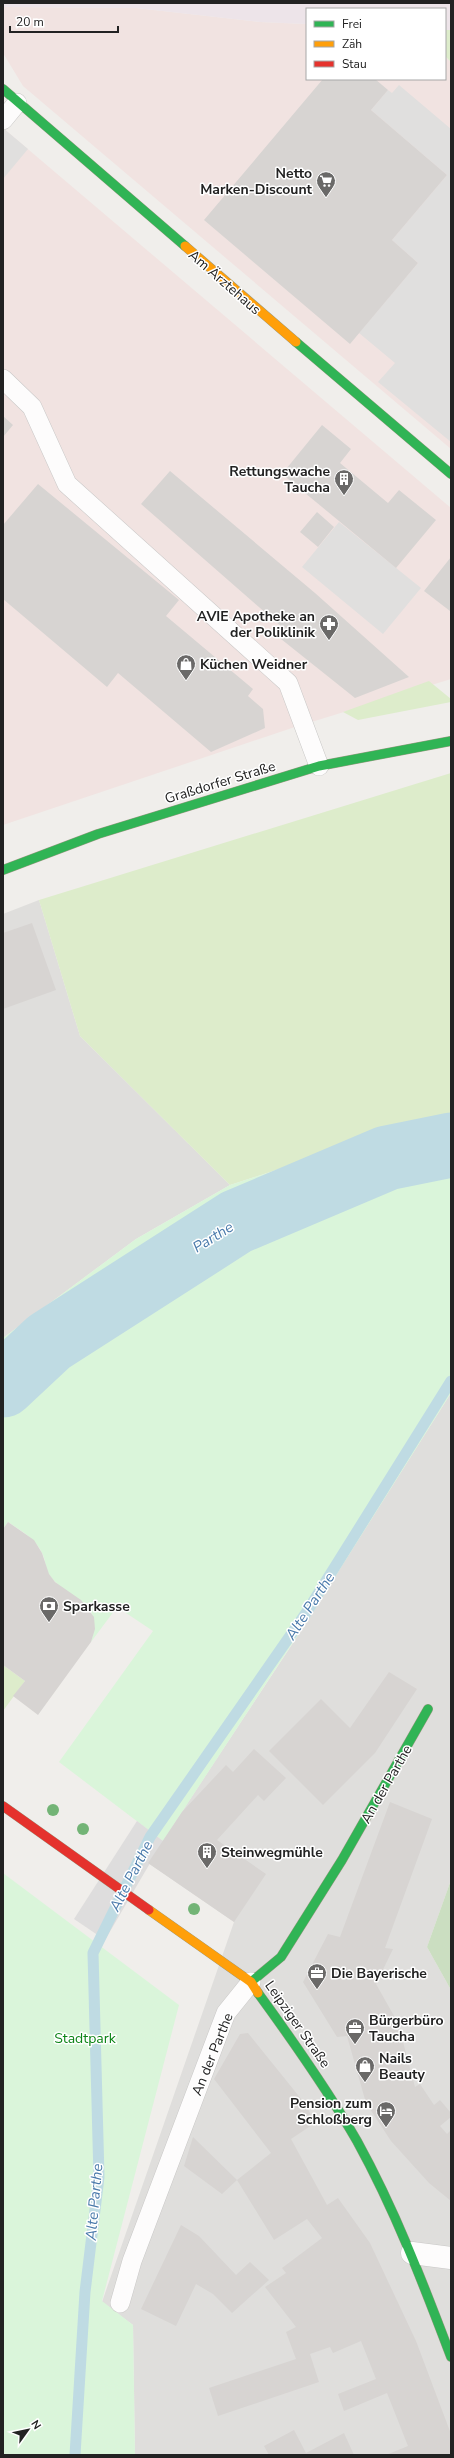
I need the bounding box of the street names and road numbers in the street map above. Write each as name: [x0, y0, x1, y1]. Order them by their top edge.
street label: Am Ärztehaus: [185, 246, 265, 319]
street label: Graßdorfer Straße: [162, 757, 278, 808]
street label: An der Parthe: [356, 1742, 417, 1827]
street label: Leipziger Straße: [260, 1977, 335, 2072]
street label: An der Parthe: [187, 2010, 238, 2098]

